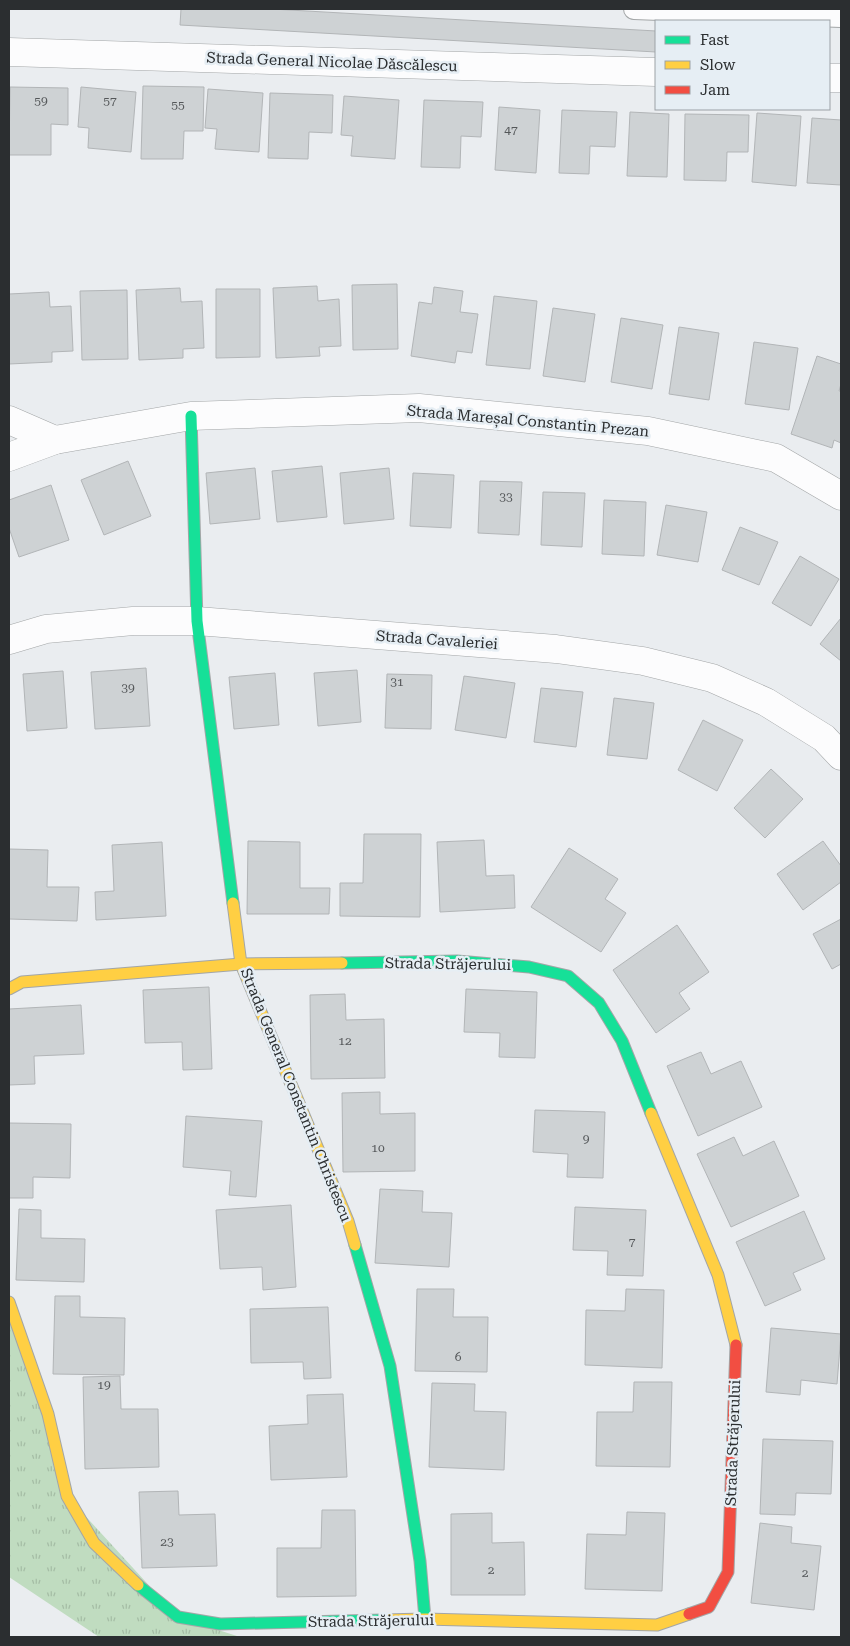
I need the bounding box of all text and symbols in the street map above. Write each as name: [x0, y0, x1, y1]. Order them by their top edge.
legend: [655, 20, 830, 110]
text: Fast: [700, 31, 730, 49]
street label: Strada General Nicolae Dăscălescu: [206, 49, 458, 75]
text: Slow: [700, 56, 736, 74]
text: Jam: [700, 81, 730, 99]
house number: 59: [34, 94, 48, 108]
house number: 57: [103, 94, 117, 108]
house number: 55: [171, 98, 185, 112]
house number: 47: [504, 123, 518, 137]
street label: Strada Mareșal Constantin Prezan: [406, 401, 650, 442]
house number: 33: [499, 490, 513, 504]
street label: Strada Cavaleriei: [375, 627, 499, 653]
house number: 31: [390, 675, 404, 689]
house number: 39: [121, 681, 135, 695]
street label: Strada Străjerului: [385, 954, 512, 974]
street label: Strada General Constantin Christescu: [237, 965, 356, 1225]
house number: 12: [338, 1034, 352, 1048]
house number: 9: [583, 1132, 590, 1146]
house number: 10: [371, 1141, 385, 1155]
house number: 7: [629, 1235, 636, 1249]
house number: 6: [455, 1350, 462, 1364]
house number: 19: [97, 1378, 111, 1392]
street label: Strada Străjerului: [722, 1379, 744, 1506]
house number: 23: [160, 1535, 174, 1549]
house number: 2: [488, 1563, 495, 1577]
house number: 2: [802, 1566, 809, 1580]
street label: Strada Străjerului: [308, 1611, 435, 1631]

